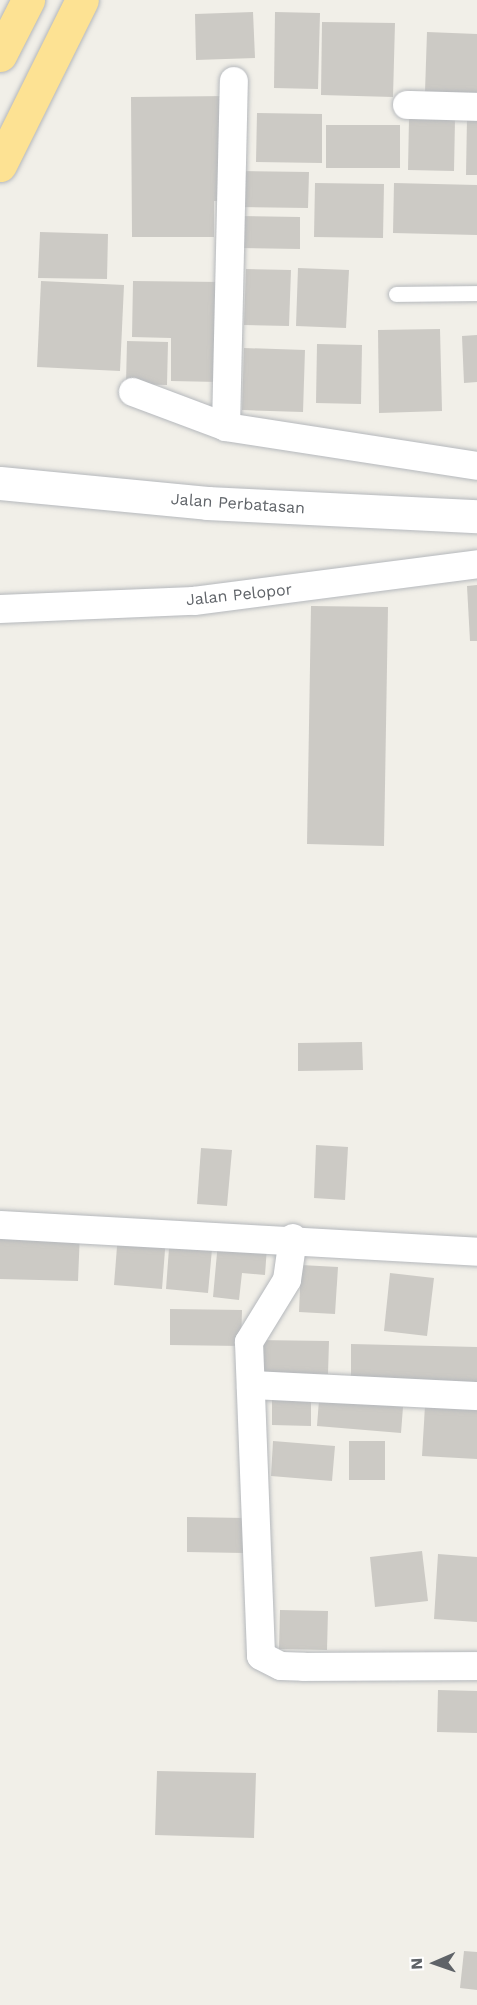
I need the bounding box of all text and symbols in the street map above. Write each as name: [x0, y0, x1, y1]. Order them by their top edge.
street label: Jalan Perbatasan: [170, 490, 306, 518]
street label: Jalan Pelopor: [185, 580, 293, 610]
north arrow: [405, 1933, 465, 1993]
text: N: [407, 1957, 426, 1970]

